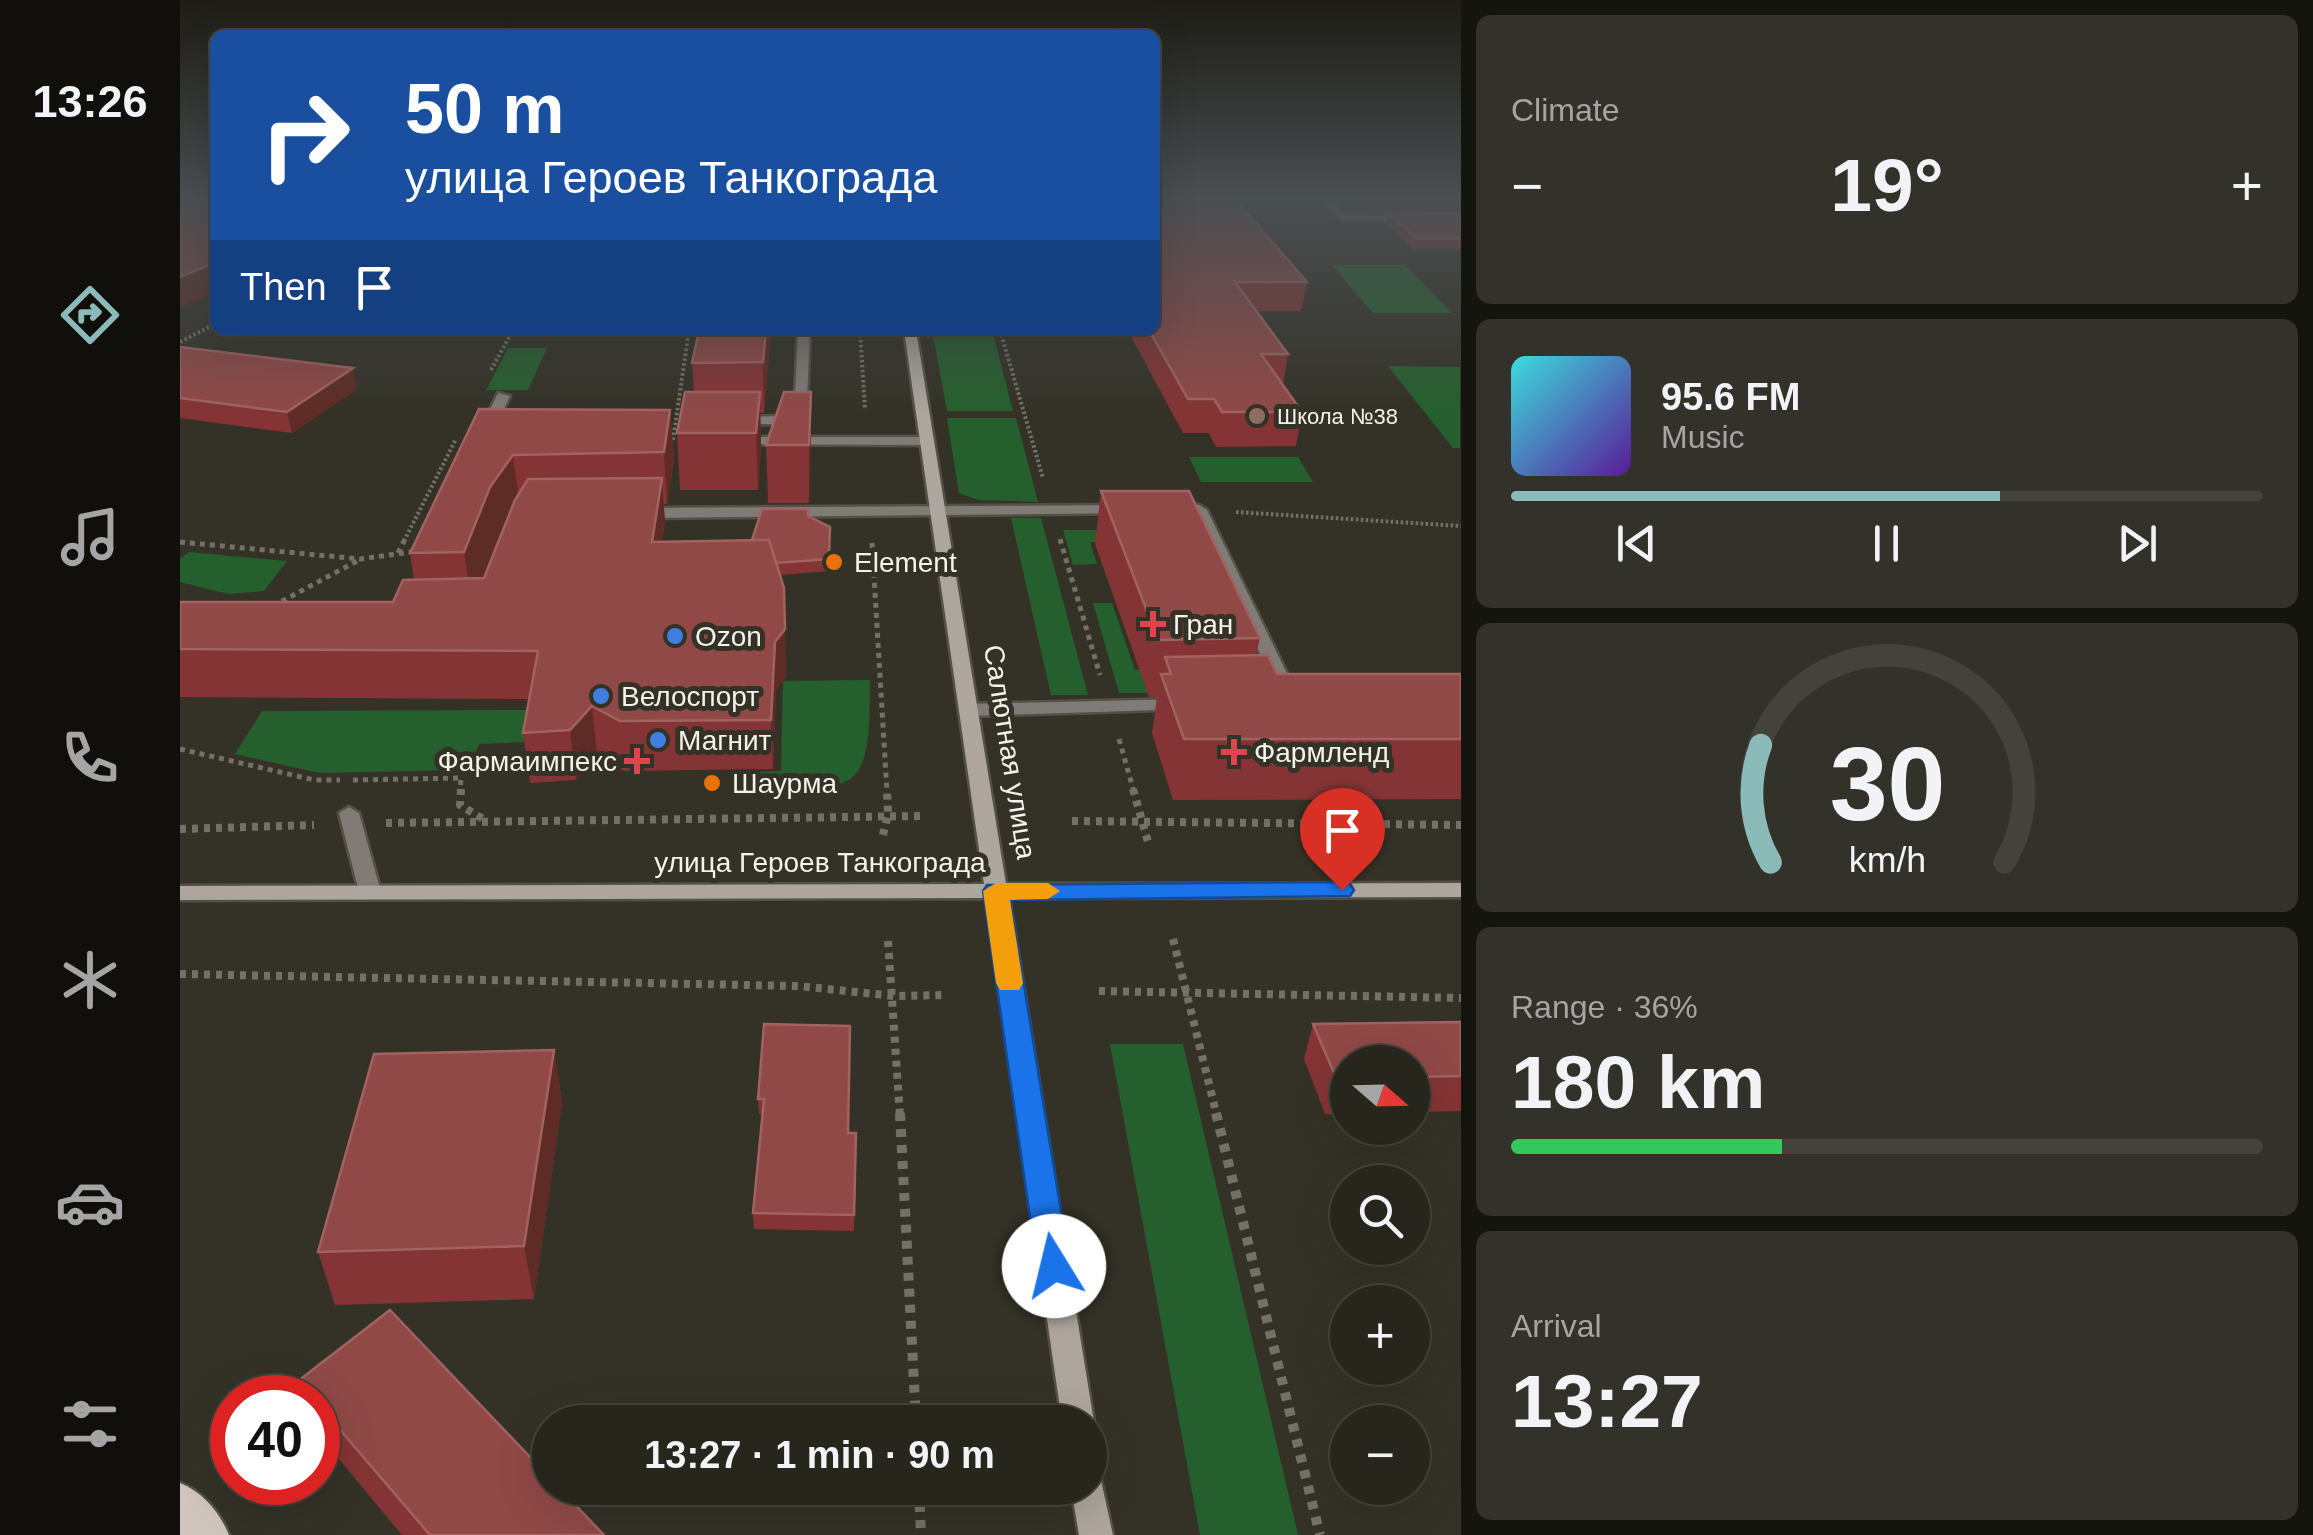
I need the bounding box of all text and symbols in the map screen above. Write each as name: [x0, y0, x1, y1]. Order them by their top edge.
icon: right: [240, 70, 370, 200]
text: 50 m: [405, 70, 565, 148]
text: 13:26: [32, 76, 148, 127]
text: Climate: [1511, 92, 1619, 128]
text: 19°: [1830, 143, 1944, 227]
text: улица Героев Танкограда: [405, 152, 937, 203]
text: −: [1511, 155, 1543, 217]
text: +: [2231, 155, 2263, 217]
icon: arrive: [347, 260, 402, 315]
text: Then: [240, 266, 327, 308]
icon: directions: [55, 280, 125, 350]
text: 95.6 FM: [1661, 376, 1800, 418]
place label: Школа №38: [1277, 404, 1398, 429]
marker: Школа №38: [1246, 405, 1268, 427]
text: Music: [1661, 419, 1745, 455]
icon: music: [55, 502, 125, 572]
icon: previous: [1609, 516, 1664, 571]
icon: pause: [1859, 516, 1914, 571]
icon: next: [2110, 516, 2165, 571]
place label: Element: [854, 547, 957, 578]
marker: Element: [823, 551, 845, 573]
place label: Гран: [1173, 609, 1233, 640]
marker: Гран: [1142, 613, 1164, 635]
place label: Ozon: [695, 621, 762, 652]
marker: Ozon: [664, 625, 686, 647]
street label: Салютная улица: [978, 643, 1042, 862]
place label: Велоспорт: [621, 681, 759, 712]
marker: Велоспорт: [590, 685, 612, 707]
icon: phone: [55, 723, 125, 793]
place label: Магнит: [678, 725, 772, 756]
text: 30: [1829, 726, 1945, 842]
marker: Магнит: [647, 729, 669, 751]
place label: Фармленд: [1254, 737, 1389, 768]
marker: Фармленд: [1223, 741, 1245, 763]
place label: Фармаимпекс: [438, 746, 617, 777]
marker: Фармаимпекс: [626, 750, 648, 772]
place label: Шаурма: [732, 768, 837, 799]
marker: Шаурма: [701, 772, 723, 794]
pin: [1300, 788, 1385, 891]
icon: arrive: [1315, 803, 1370, 858]
text: km/h: [1848, 840, 1926, 880]
street label: улица Героев Танкограда: [654, 847, 986, 878]
icon: climate: [55, 945, 125, 1015]
text: Range · 36%: [1511, 989, 1698, 1025]
text: 180 km: [1511, 1040, 1765, 1124]
north arrow: [1330, 1045, 1430, 1145]
map controls: [1330, 1045, 1430, 1505]
button: search: [1330, 1165, 1430, 1265]
icon: car: [55, 1167, 125, 1237]
position arrow: [1002, 1214, 1106, 1318]
button: +: [1330, 1285, 1430, 1385]
text: Arrival: [1511, 1308, 1602, 1344]
text: 13:27: [1511, 1359, 1703, 1443]
speed limit sign: 40: [210, 1375, 340, 1505]
icon: filters: [55, 1389, 125, 1459]
button: −: [1330, 1405, 1430, 1505]
text: 13:27 · 1 min · 90 m: [644, 1434, 995, 1476]

